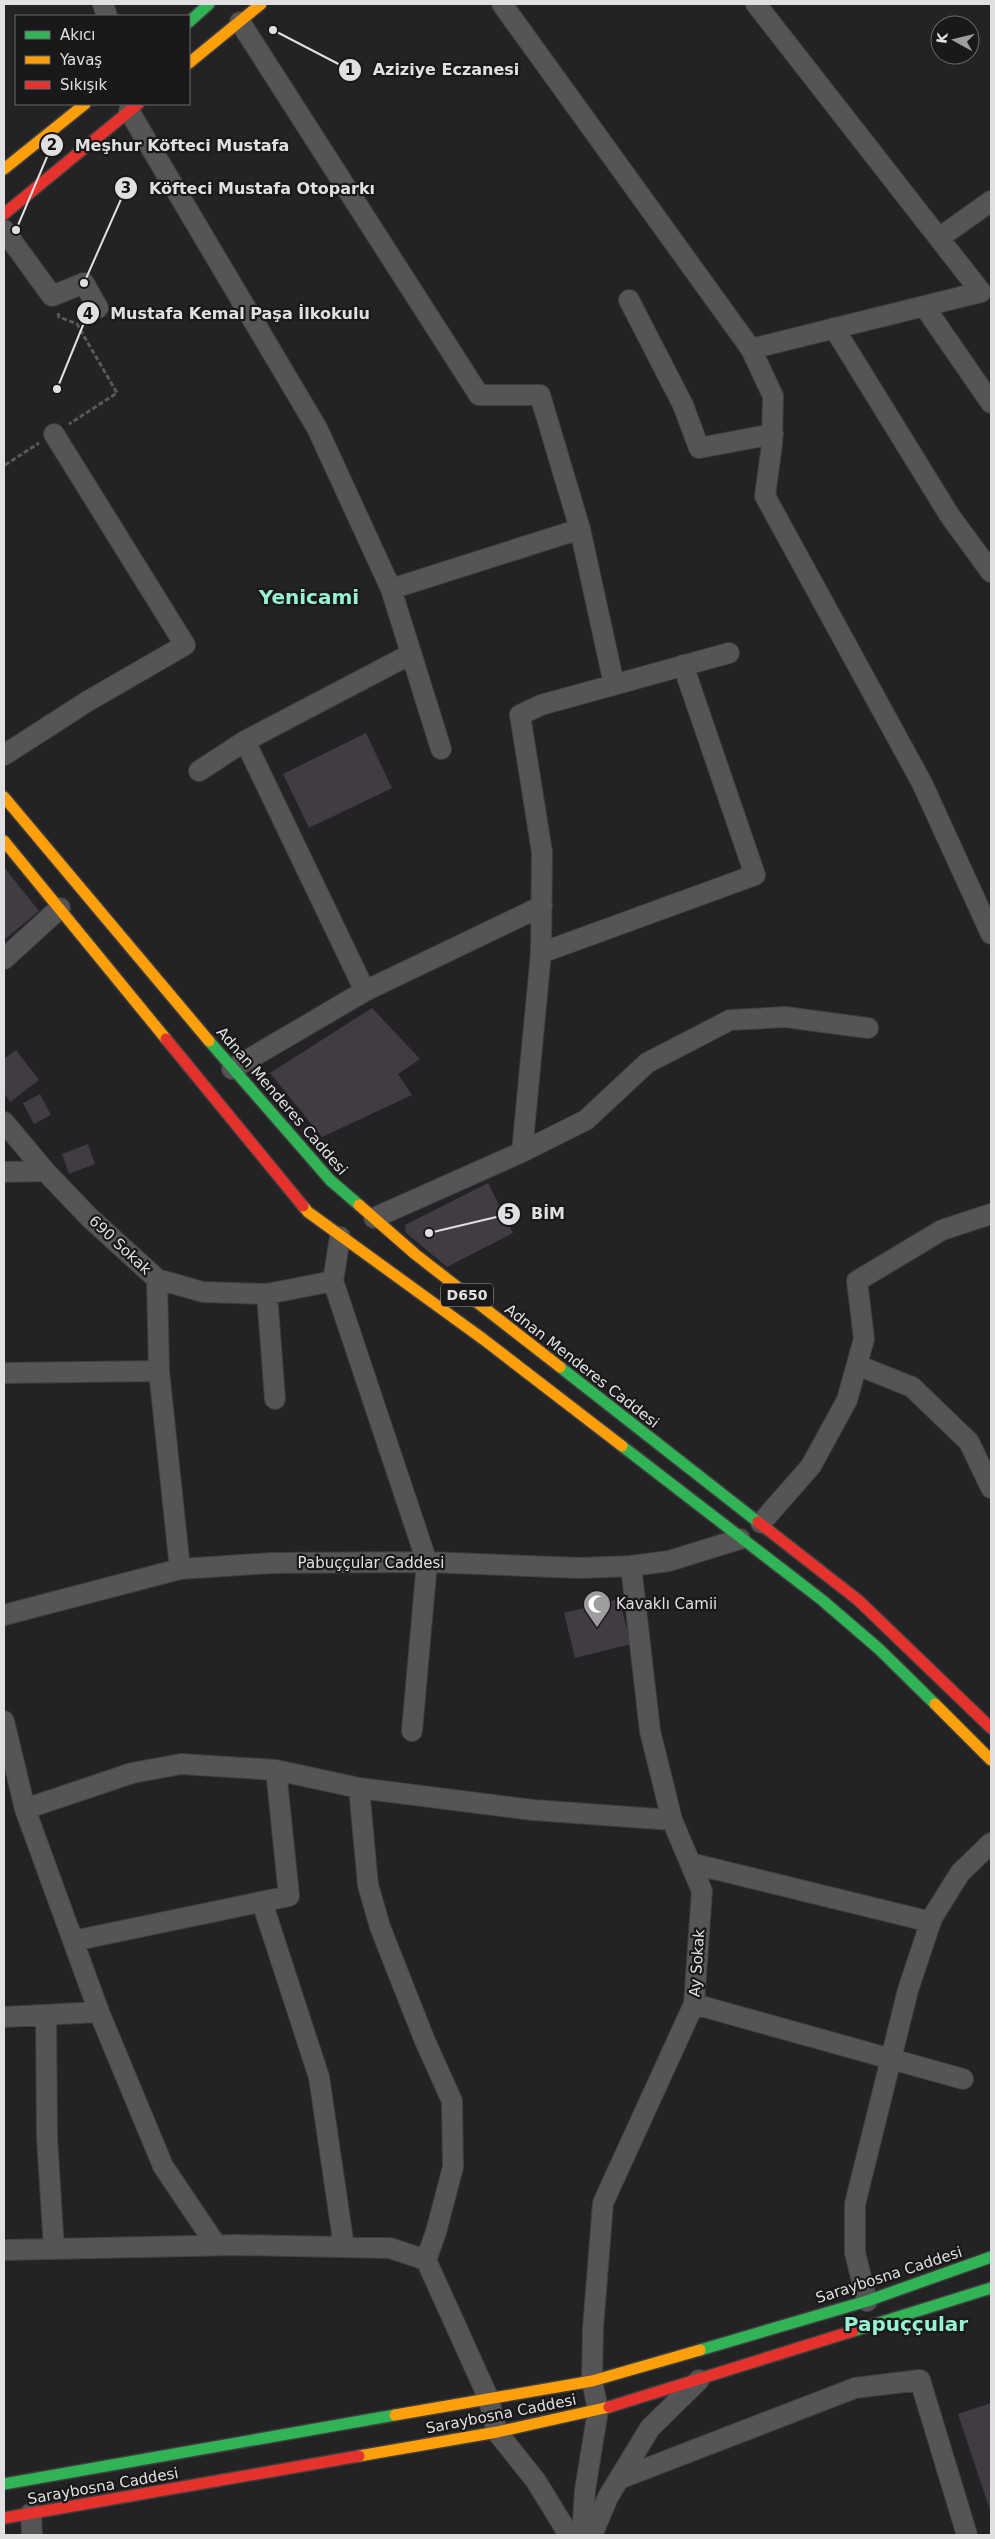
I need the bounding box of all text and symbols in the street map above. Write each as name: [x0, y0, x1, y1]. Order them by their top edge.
legend: [15, 15, 190, 105]
north arrow: [930, 15, 980, 65]
text: Akıcı: [60, 26, 96, 44]
text: K: [933, 31, 951, 45]
text: Yavaş: [59, 51, 102, 69]
callout: Aziziye Eczanesi: [338, 54, 529, 85]
text: Aziziye Eczanesi: [373, 60, 519, 79]
text: 1: [345, 61, 355, 79]
text: Sıkışık: [60, 76, 108, 94]
callout: Meşhur Köfteci Mustafa: [39, 129, 299, 160]
text: 2: [47, 136, 57, 154]
text: Meşhur Köfteci Mustafa: [75, 136, 289, 155]
callout: Köfteci Mustafa Otoparkı: [114, 173, 385, 204]
text: 3: [121, 179, 131, 197]
text: Köfteci Mustafa Otoparkı: [149, 179, 375, 198]
callout: Mustafa Kemal Paşa İlkokulu: [75, 298, 380, 329]
text: Mustafa Kemal Paşa İlkokulu: [110, 304, 370, 323]
text: 4: [83, 305, 93, 323]
district label: Yenicami: [258, 585, 359, 609]
street label: Adnan Menderes Caddesi: [213, 1023, 351, 1179]
callout: BİM: [496, 1198, 575, 1229]
text: BİM: [531, 1204, 565, 1223]
text: 5: [504, 1205, 514, 1223]
street label: 690 Sokak: [85, 1212, 155, 1279]
road number: D650: [441, 1284, 493, 1306]
street label: Adnan Menderes Caddesi: [501, 1300, 663, 1432]
street label: Pabuççular Caddesi: [298, 1554, 444, 1572]
mosque icon: Kavaklı Camii: [582, 1589, 612, 1628]
place label: Kavaklı Camii: [616, 1595, 717, 1613]
street label: Ay Sokak: [686, 1928, 708, 1997]
street label: Saraybosna Caddesi: [814, 2243, 964, 2307]
district label: Papuççular: [844, 2312, 968, 2336]
street label: Saraybosna Caddesi: [424, 2391, 578, 2437]
street label: Saraybosna Caddesi: [26, 2464, 180, 2508]

